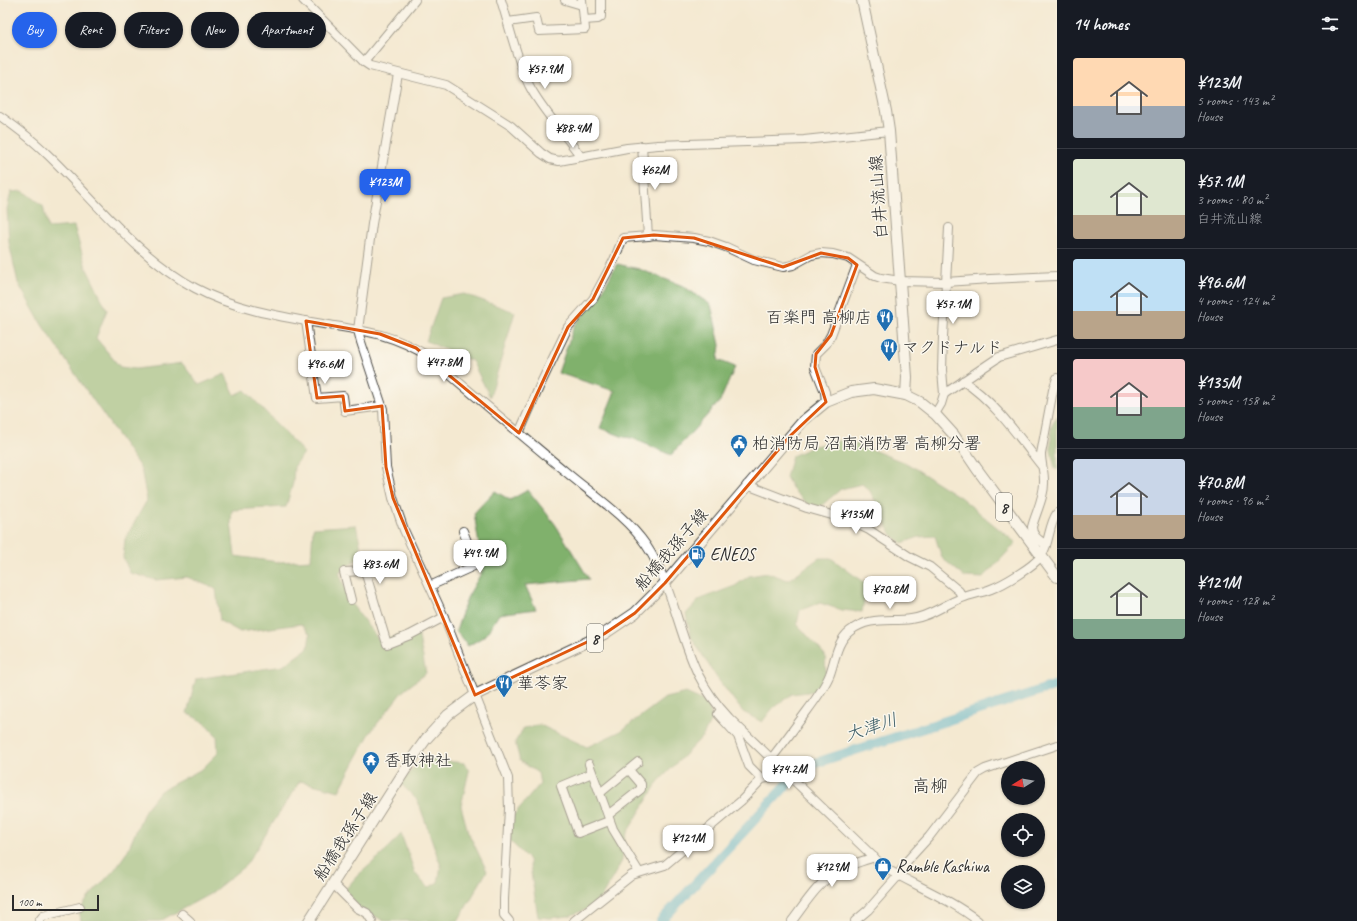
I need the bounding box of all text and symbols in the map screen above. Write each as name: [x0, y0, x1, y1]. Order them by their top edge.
chip: Buy: [12, 12, 57, 48]
chip: Rent: [65, 12, 116, 48]
chip: Filters: [124, 12, 183, 48]
chip: New: [191, 12, 239, 48]
chip: Apartment: [247, 12, 326, 48]
icon: filters: [1319, 13, 1341, 35]
text: 14 homes: [1073, 14, 1129, 35]
pin: ¥57.9M: [512, 56, 578, 90]
text: ¥57.9M: [527, 61, 563, 77]
text: ¥123M: [1197, 72, 1240, 93]
icon: home: [1105, 74, 1153, 122]
text: 5 rooms · 143 m²: [1197, 93, 1273, 109]
text: House: [1197, 109, 1222, 125]
pin: ¥88.4M: [540, 115, 606, 149]
text: ¥88.4M: [555, 120, 591, 136]
street label: 白井流山線: [865, 154, 892, 240]
pin: ¥62M: [631, 157, 679, 191]
text: ¥62M: [641, 162, 669, 178]
pin: ¥123M: [357, 169, 413, 203]
text: ¥57.1M: [1197, 171, 1243, 192]
text: ¥123M: [369, 174, 401, 190]
icon: home: [1105, 175, 1153, 223]
text: 3 rooms · 80 m²: [1197, 192, 1267, 208]
text: 白井流山線: [1197, 211, 1262, 227]
text: ¥96.6M: [1197, 272, 1244, 293]
icon: home: [1105, 275, 1153, 323]
pin: ¥57.1M: [920, 291, 986, 325]
text: 4 rooms · 124 m²: [1197, 293, 1273, 309]
text: ¥57.1M: [935, 296, 971, 312]
place label: 百楽門 高柳店: [766, 307, 872, 328]
restaurant icon: 百楽門 高柳店: [875, 307, 895, 332]
text: House: [1197, 309, 1222, 325]
restaurant icon: マクドナルド: [879, 337, 899, 362]
place label: マクドナルド: [902, 337, 1003, 358]
pin: ¥47.8M: [411, 349, 477, 383]
pin: ¥96.6M: [292, 351, 358, 385]
text: ¥47.8M: [426, 354, 462, 370]
text: ¥96.6M: [307, 356, 343, 372]
text: ¥135M: [1197, 372, 1240, 393]
icon: home: [1105, 375, 1153, 423]
text: 5 rooms · 158 m²: [1197, 393, 1273, 409]
text: House: [1197, 409, 1222, 425]
public building icon: 柏消防局 沼南消防署 高柳分署: [729, 433, 749, 458]
place label: 柏消防局 沼南消防署 高柳分署: [752, 433, 981, 454]
text: ¥70.8M: [1197, 472, 1243, 493]
icon: home: [1105, 475, 1153, 523]
road number: 8: [996, 493, 1012, 521]
text: 4 rooms · 96 m²: [1197, 493, 1267, 509]
pin: ¥135M: [828, 501, 884, 535]
street label: 船橋我孫子線: [630, 504, 713, 595]
text: ¥135M: [840, 506, 872, 522]
text: House: [1197, 509, 1222, 525]
pin: ¥49.9M: [447, 540, 513, 574]
fuel station icon: ENEOS: [687, 544, 707, 569]
place label: ENEOS: [710, 544, 757, 565]
text: ¥49.9M: [462, 545, 498, 561]
pin: ¥83.6M: [347, 551, 413, 585]
text: ¥83.6M: [362, 556, 398, 572]
text: ¥121M: [1197, 572, 1240, 593]
icon: home: [1105, 575, 1153, 623]
pin: ¥70.8M: [857, 576, 923, 610]
text: ¥70.8M: [872, 581, 908, 597]
text: 4 rooms · 128 m²: [1197, 593, 1273, 609]
text: House: [1197, 609, 1222, 625]
road number: 8: [587, 624, 603, 652]
restaurant icon: 華苓家: [494, 673, 514, 698]
place label: 華苓家: [517, 673, 568, 694]
water label: 大津川: [842, 708, 900, 746]
temple icon: 香取神社: [361, 750, 381, 775]
place label: 香取神社: [384, 750, 452, 771]
pin: ¥74.2M: [756, 756, 822, 790]
text: ¥74.2M: [771, 761, 807, 777]
north arrow: [1001, 761, 1045, 805]
map controls: [1001, 761, 1045, 909]
district label: 高柳: [912, 775, 948, 797]
street label: 船橋我孫子線: [309, 788, 382, 885]
button: locate: [1001, 813, 1045, 857]
pin: ¥121M: [660, 825, 716, 859]
text: ¥121M: [672, 830, 704, 846]
pin: ¥129M: [804, 854, 860, 888]
shop icon: Ramble Kashiwa: [873, 856, 893, 881]
place label: Ramble Kashiwa: [896, 856, 990, 877]
text: ¥129M: [816, 859, 848, 875]
button: layers: [1001, 865, 1045, 909]
scale bar: [12, 893, 99, 912]
text: 100 m: [18, 895, 42, 909]

